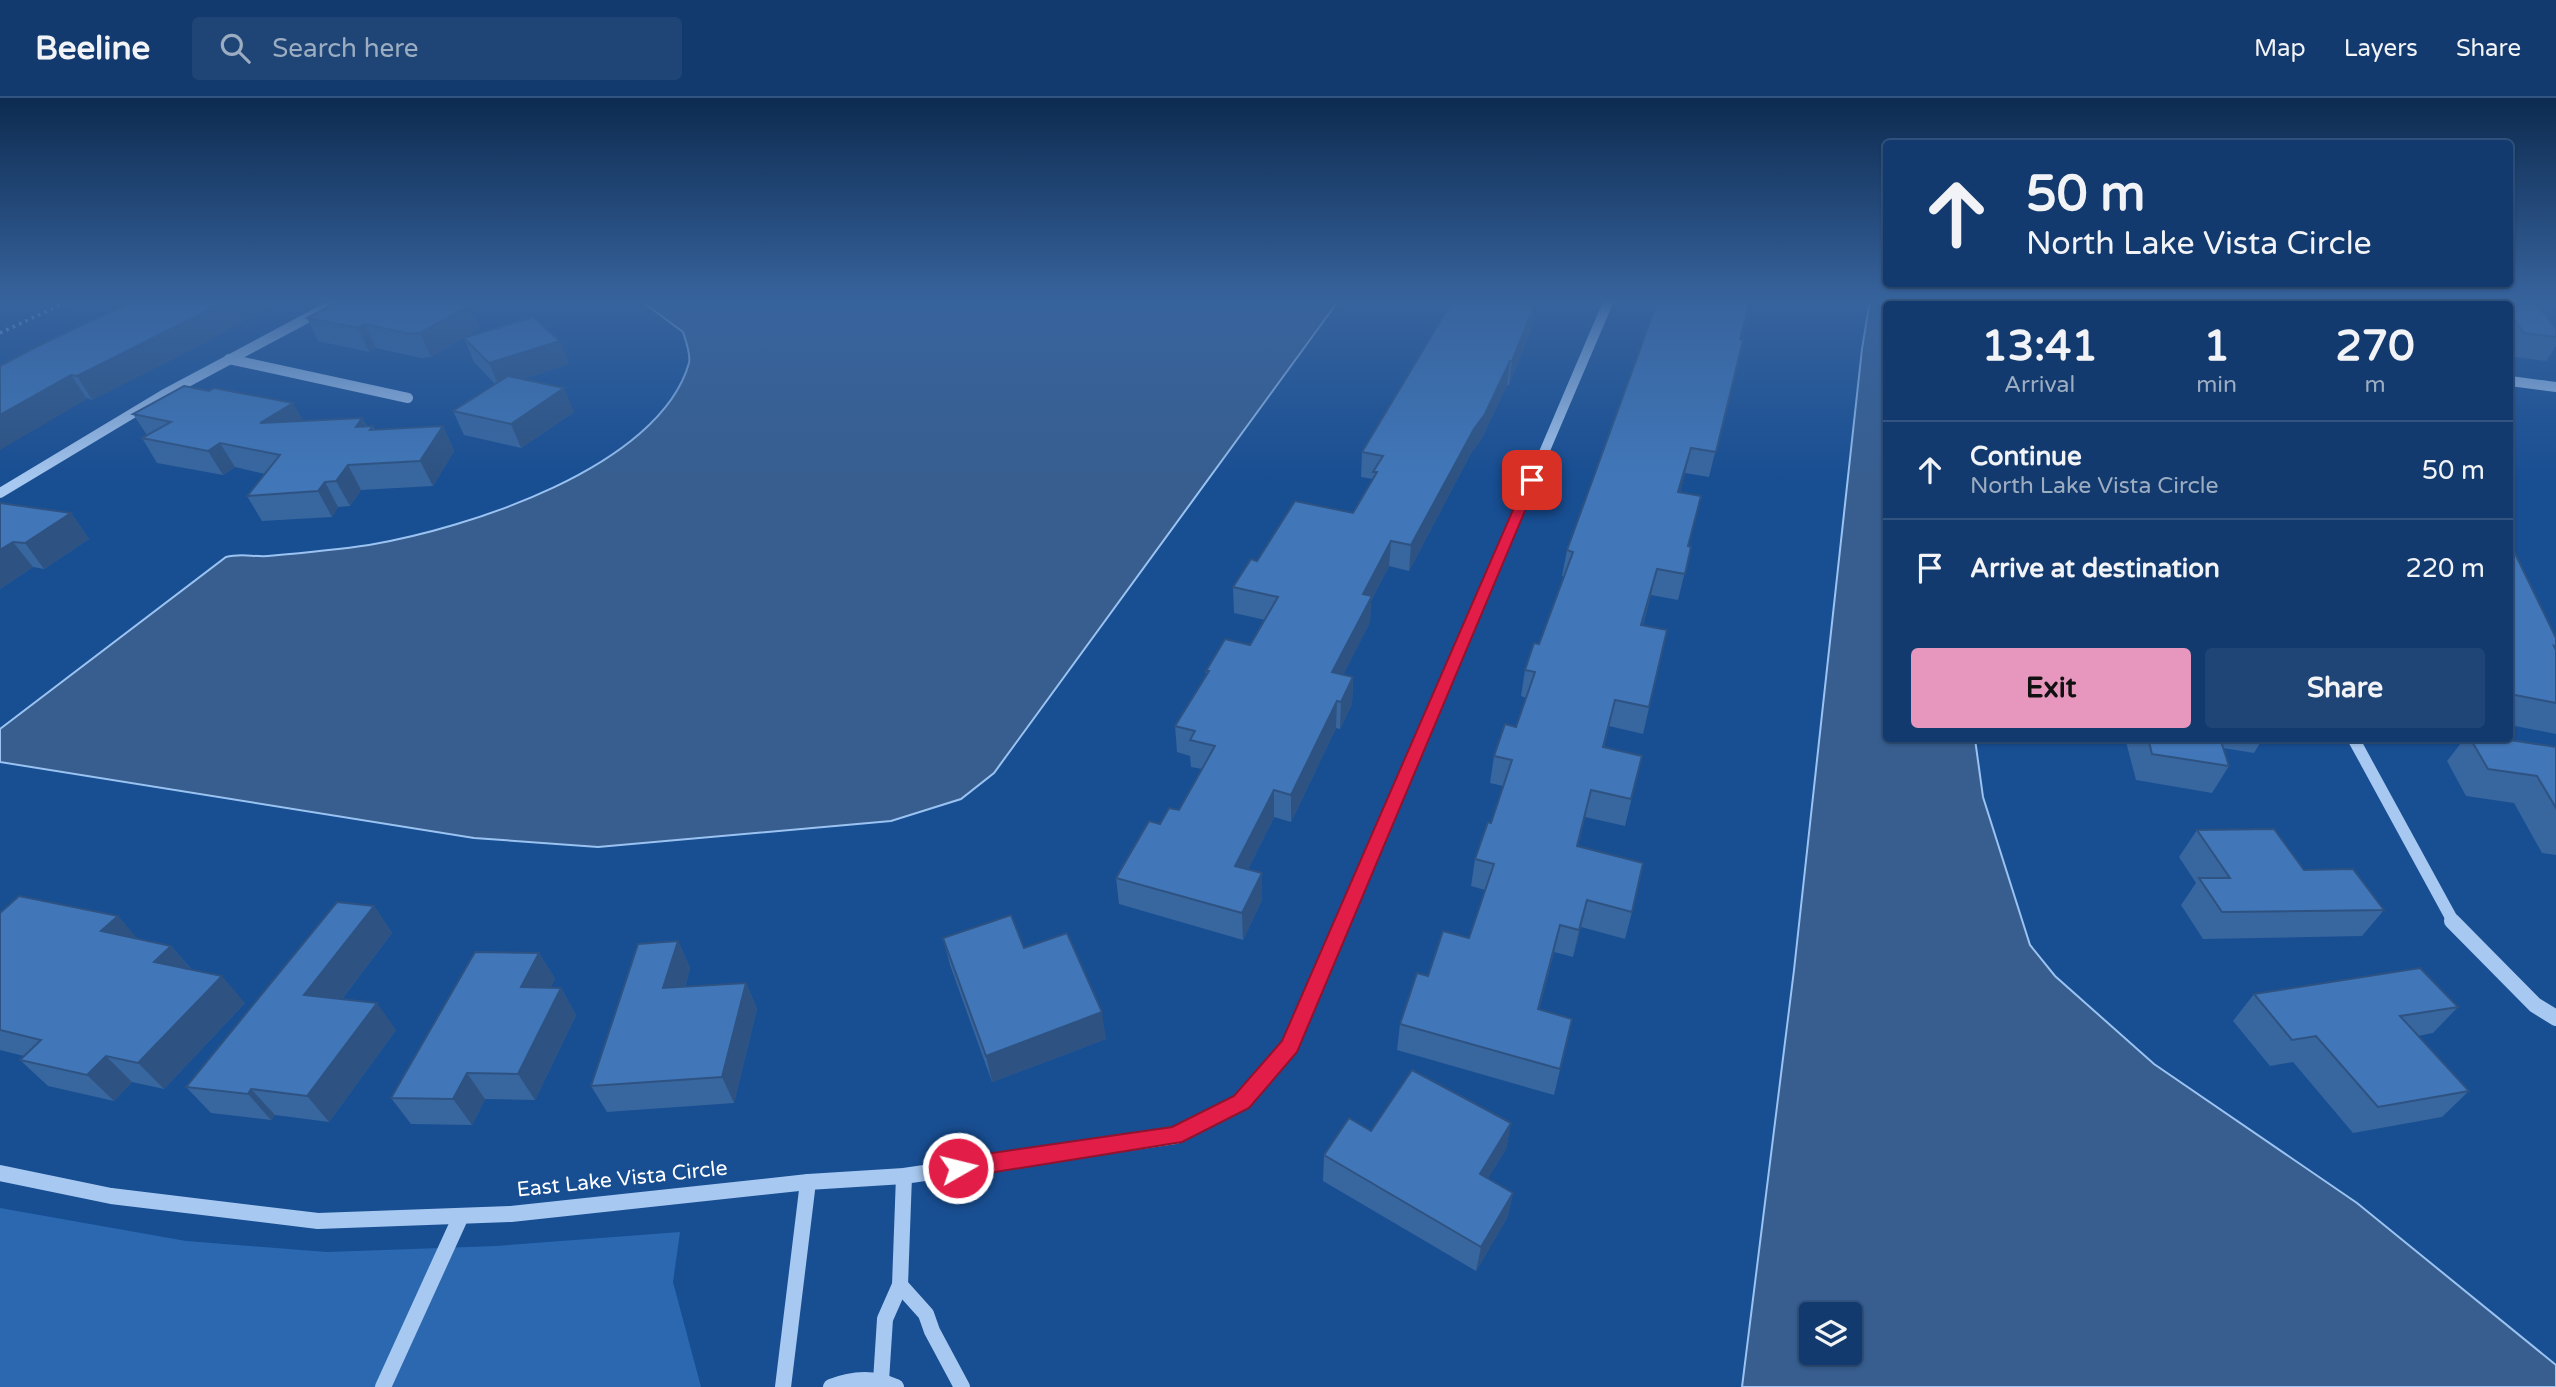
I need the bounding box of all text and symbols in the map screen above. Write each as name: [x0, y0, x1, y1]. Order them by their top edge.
search box: [192, 17, 682, 80]
text: Beeline: [35, 29, 150, 68]
icon: search: [216, 29, 254, 67]
text: Search here: [272, 33, 418, 64]
text: Map: [2254, 34, 2306, 63]
text: Layers: [2344, 34, 2418, 63]
text: Share: [2456, 34, 2521, 63]
text: 50 m: [2026, 165, 2145, 224]
icon: ahead: [1911, 168, 2002, 259]
text: North Lake Vista Circle: [2026, 225, 2372, 263]
text: 13:41: [1981, 321, 2098, 372]
text: 1: [2203, 321, 2230, 372]
text: 270: [2335, 321, 2415, 372]
text: Arrival: [2004, 371, 2075, 399]
text: min: [2196, 371, 2237, 399]
text: m: [2364, 371, 2386, 399]
text: Continue: [1970, 441, 2082, 472]
pin: [1502, 450, 1562, 510]
icon: ahead: [1911, 451, 1949, 489]
text: 50 m: [2422, 455, 2485, 486]
icon: arrive: [1513, 461, 1551, 499]
text: North Lake Vista Circle: [1970, 472, 2219, 500]
icon: arrive: [1911, 549, 1949, 587]
text: Arrive at destination: [1970, 553, 2220, 584]
text: 220 m: [2405, 553, 2485, 584]
button: Exit: [1911, 648, 2191, 728]
button: Share: [2205, 648, 2485, 728]
position arrow: [921, 1131, 995, 1205]
street label: East Lake Vista Circle: [515, 1155, 729, 1202]
map controls: [1799, 1302, 1862, 1365]
button: layers: [1799, 1302, 1862, 1365]

